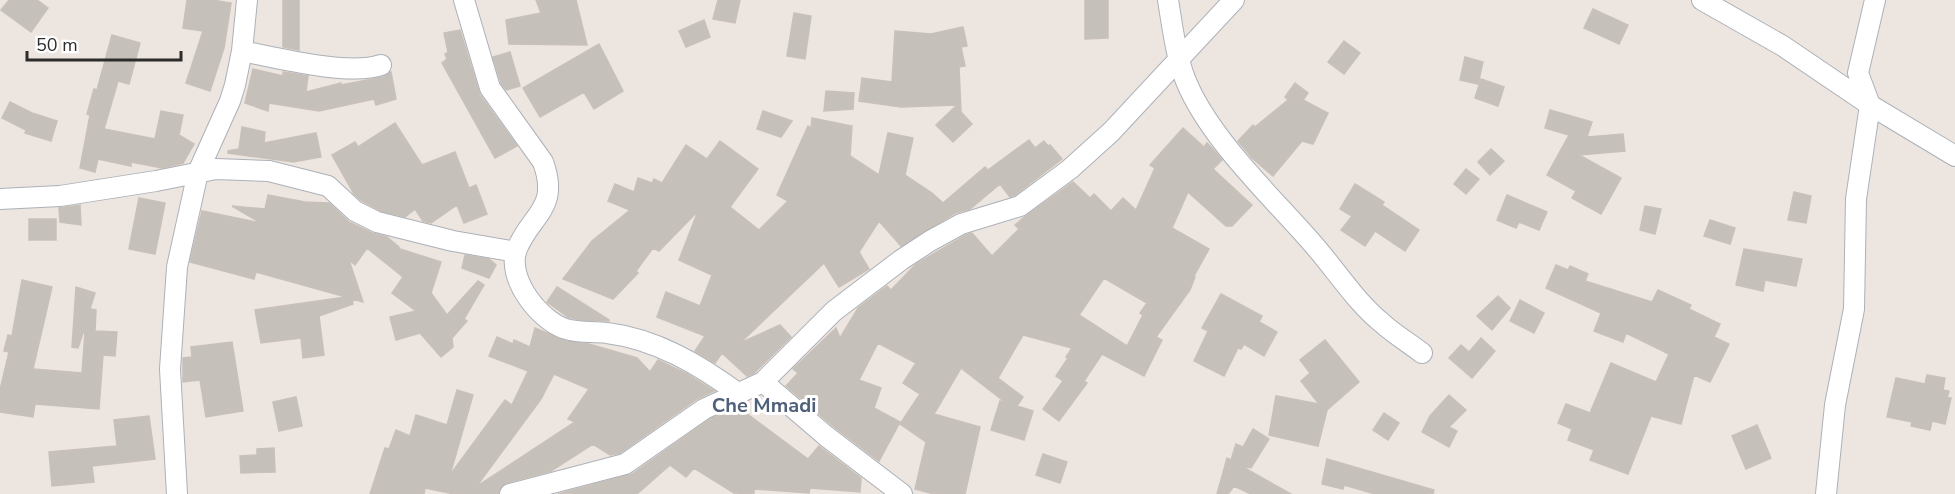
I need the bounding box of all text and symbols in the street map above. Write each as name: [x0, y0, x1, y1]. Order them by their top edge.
scale bar: [27, 24, 182, 62]
text: 50 m: [36, 33, 78, 57]
district label: Che Mmadi: [712, 392, 816, 419]

